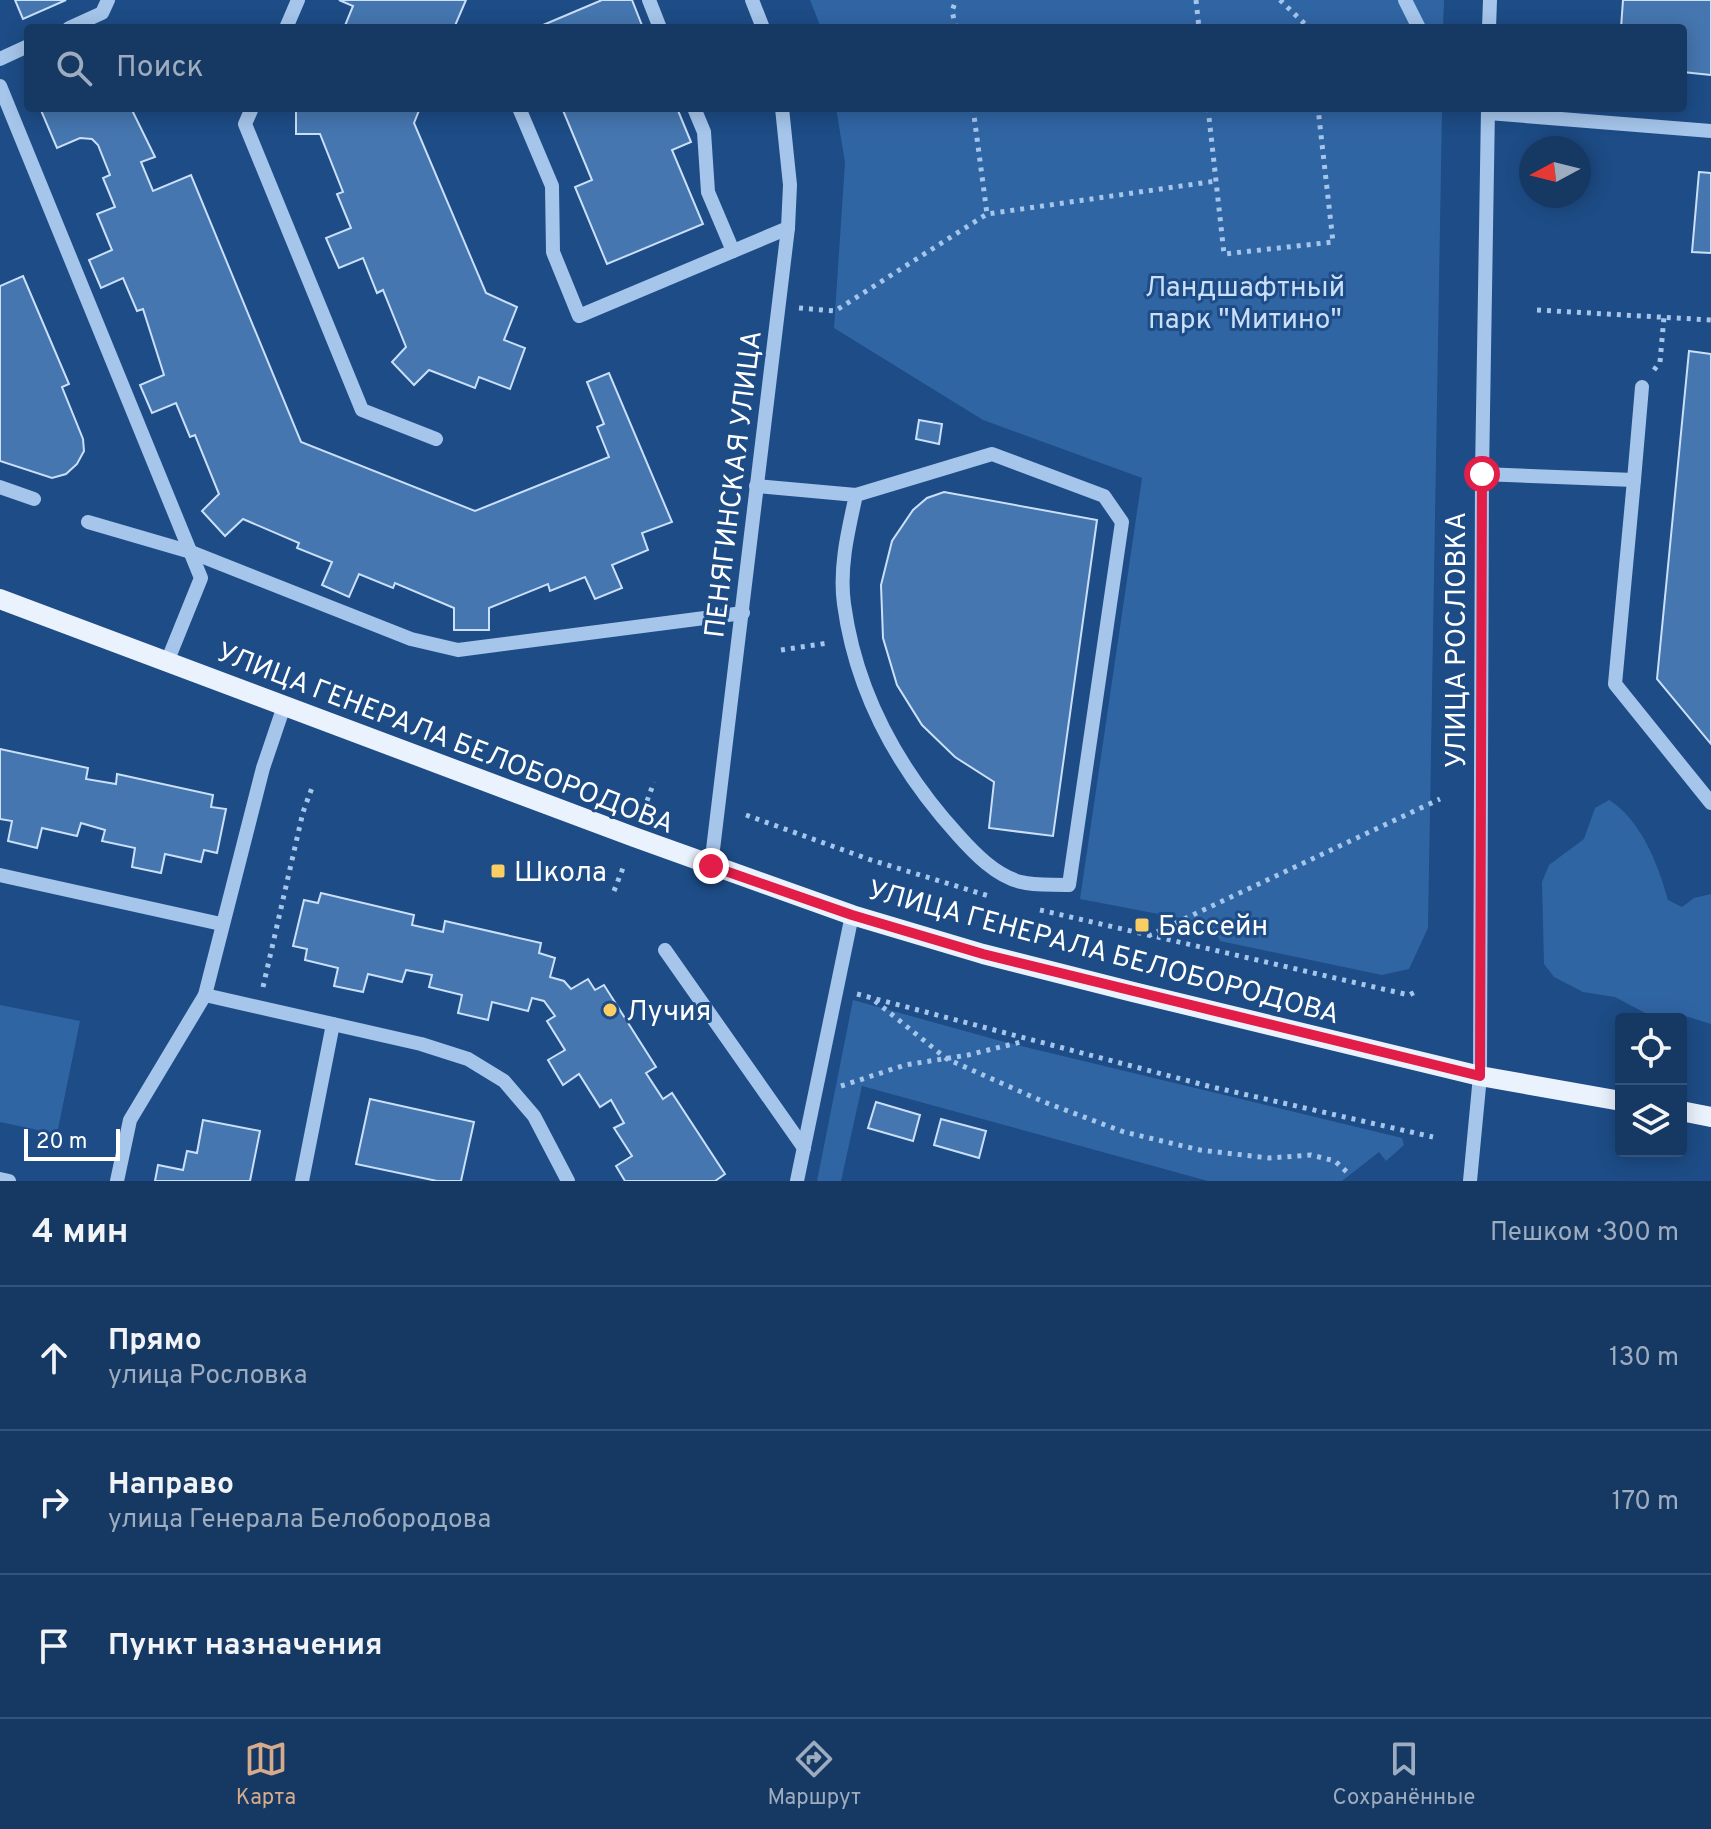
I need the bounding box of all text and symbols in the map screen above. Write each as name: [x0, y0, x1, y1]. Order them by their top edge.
search box: [24, 24, 1687, 112]
icon: search: [52, 46, 96, 90]
text: Поиск: [116, 50, 204, 87]
north arrow: [1519, 136, 1591, 208]
park label: Ландшафтный парк "Митино": [1145, 271, 1345, 339]
street label: ПЕНЯГИНСКАЯ УЛИЦА: [698, 329, 772, 640]
route start: [1464, 456, 1500, 492]
street label: УЛИЦА РОСЛОВКА: [1440, 512, 1476, 768]
street label: УЛИЦА ГЕНЕРАЛА БЕЛОБОРОДОВА: [211, 636, 679, 844]
route end: [693, 848, 729, 884]
place label: Школа: [514, 856, 607, 892]
marker: Школа: [489, 862, 507, 880]
street label: УЛИЦА ГЕНЕРАЛА БЕЛОБОРОДОВА: [863, 873, 1343, 1034]
place label: Бассейн: [1158, 910, 1268, 946]
marker: Бассейн: [1133, 916, 1151, 934]
place label: Лучия: [626, 995, 711, 1031]
marker: Лучия: [601, 1001, 619, 1019]
map controls: [1615, 1013, 1687, 1157]
button: locate: [1615, 1013, 1687, 1085]
button: layers: [1615, 1085, 1687, 1157]
scale bar: [24, 1125, 120, 1161]
text: 20 m: [36, 1129, 87, 1156]
text: 4 мин: [32, 1212, 129, 1255]
text: Пешком · 300 m: [1490, 1217, 1679, 1250]
text: Прямо: [108, 1323, 202, 1360]
icon: ahead: [32, 1336, 76, 1380]
text: 130 m: [1609, 1342, 1679, 1375]
text: улица Рословка: [108, 1360, 307, 1393]
text: Направо: [108, 1467, 234, 1504]
icon: right: [32, 1480, 76, 1524]
text: 170 m: [1612, 1486, 1679, 1519]
text: улица Генерала Белобородова: [108, 1504, 491, 1537]
icon: arrive: [32, 1624, 76, 1668]
text: Пункт назначения: [108, 1628, 382, 1665]
tab: Карта: [236, 1737, 296, 1812]
tab: Маршрут: [767, 1737, 861, 1812]
tab: Сохранённые: [1333, 1737, 1475, 1812]

